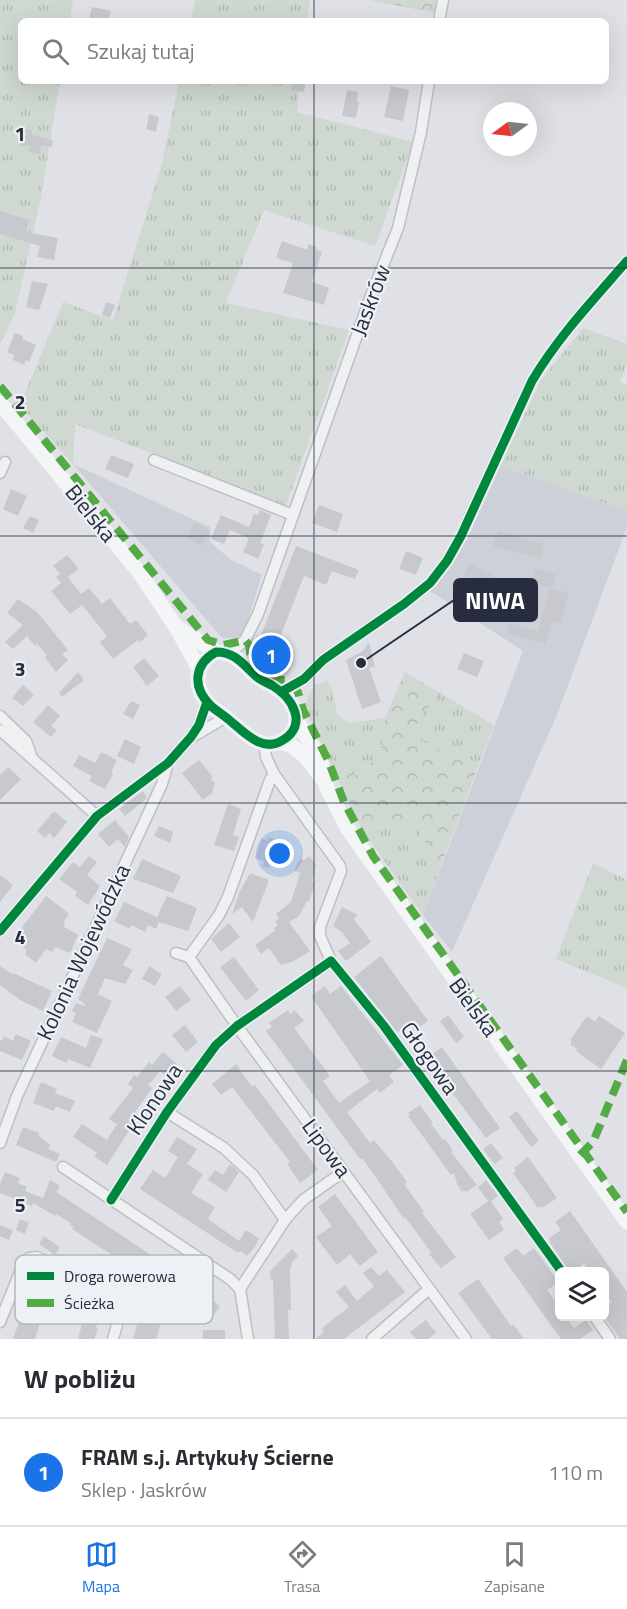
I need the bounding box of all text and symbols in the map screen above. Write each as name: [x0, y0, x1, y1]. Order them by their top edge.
search box: [18, 18, 609, 84]
text: Szukaj tutaj: [87, 34, 195, 68]
icon: search: [39, 35, 72, 68]
north arrow: [483, 102, 537, 156]
text: 1: [14, 118, 26, 149]
street label: Jaskrów: [341, 259, 399, 341]
text: 2: [14, 386, 26, 417]
street label: Bielska: [57, 477, 125, 549]
callout: NIWA: [454, 579, 537, 621]
text: NIWA: [465, 582, 525, 618]
pin: 1: [252, 632, 290, 678]
text: 3: [14, 653, 26, 684]
your location: [265, 839, 294, 868]
street label: Kolonia Wojewódzka: [27, 858, 139, 1046]
text: 4: [14, 921, 26, 952]
street label: Bielska: [441, 970, 507, 1044]
street label: Głogowa: [392, 1014, 468, 1102]
street label: Klonowa: [117, 1056, 191, 1142]
street label: Lipowa: [294, 1111, 360, 1185]
text: 5: [14, 1189, 26, 1220]
legend: [15, 1255, 213, 1324]
text: Droga rowerowa: [64, 1264, 176, 1288]
map controls: [555, 1267, 609, 1321]
button: layers: [555, 1267, 609, 1321]
text: Ścieżka: [64, 1291, 114, 1315]
text: W pobliżu: [24, 1359, 136, 1398]
text: FRAM s.j. Artykuły Ścierne: [81, 1440, 334, 1474]
text: 1: [38, 1457, 49, 1488]
text: 110 m: [548, 1457, 603, 1488]
text: Sklep · Jaskrów: [81, 1474, 207, 1505]
tab: Mapa: [82, 1538, 120, 1598]
tab: Trasa: [284, 1538, 320, 1598]
tab: Zapisane: [484, 1538, 545, 1598]

